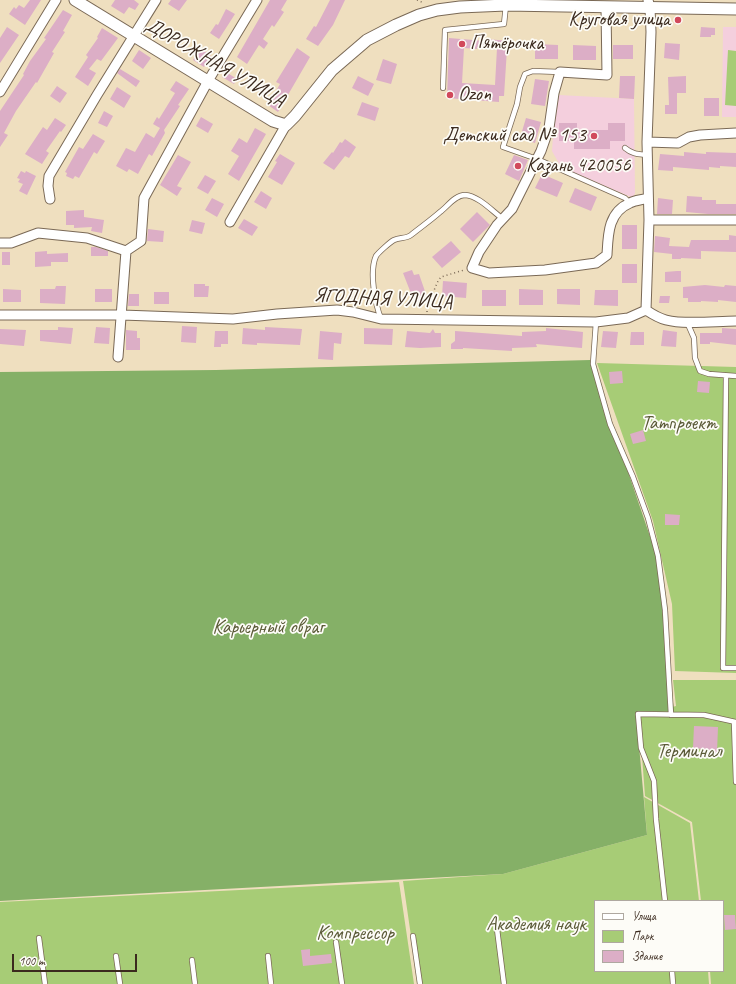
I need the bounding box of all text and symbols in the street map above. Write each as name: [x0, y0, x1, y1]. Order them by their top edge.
place label: Круговая улица: [569, 8, 670, 32]
street label: ДОРОЖНАЯ УЛИЦА: [141, 13, 289, 113]
marker: Круговая улица: [673, 15, 683, 25]
place label: Пятёрочка: [470, 32, 543, 56]
marker: Пятёрочка: [457, 39, 467, 49]
place label: Ozon: [458, 83, 491, 107]
marker: Ozon: [445, 90, 455, 100]
place label: Детский сад № 153: [443, 124, 586, 148]
marker: Детский сад № 153: [589, 131, 599, 141]
place label: Казань 420056: [526, 154, 630, 178]
marker: Казань 420056: [513, 161, 523, 171]
street label: ЯГОДНАЯ УЛИЦА: [313, 283, 453, 315]
park label: Татпроект: [641, 412, 717, 436]
park label: Карьерный овраг: [213, 616, 323, 640]
park label: Терминал: [656, 740, 722, 764]
legend: [594, 900, 724, 972]
text: Улица: [632, 908, 656, 924]
park label: Академия наук: [486, 913, 586, 937]
park label: Компрессор: [316, 922, 394, 946]
text: Парк: [632, 928, 653, 944]
scale bar: [14, 946, 139, 972]
text: Здание: [632, 948, 662, 964]
text: 100 m: [19, 953, 45, 969]

